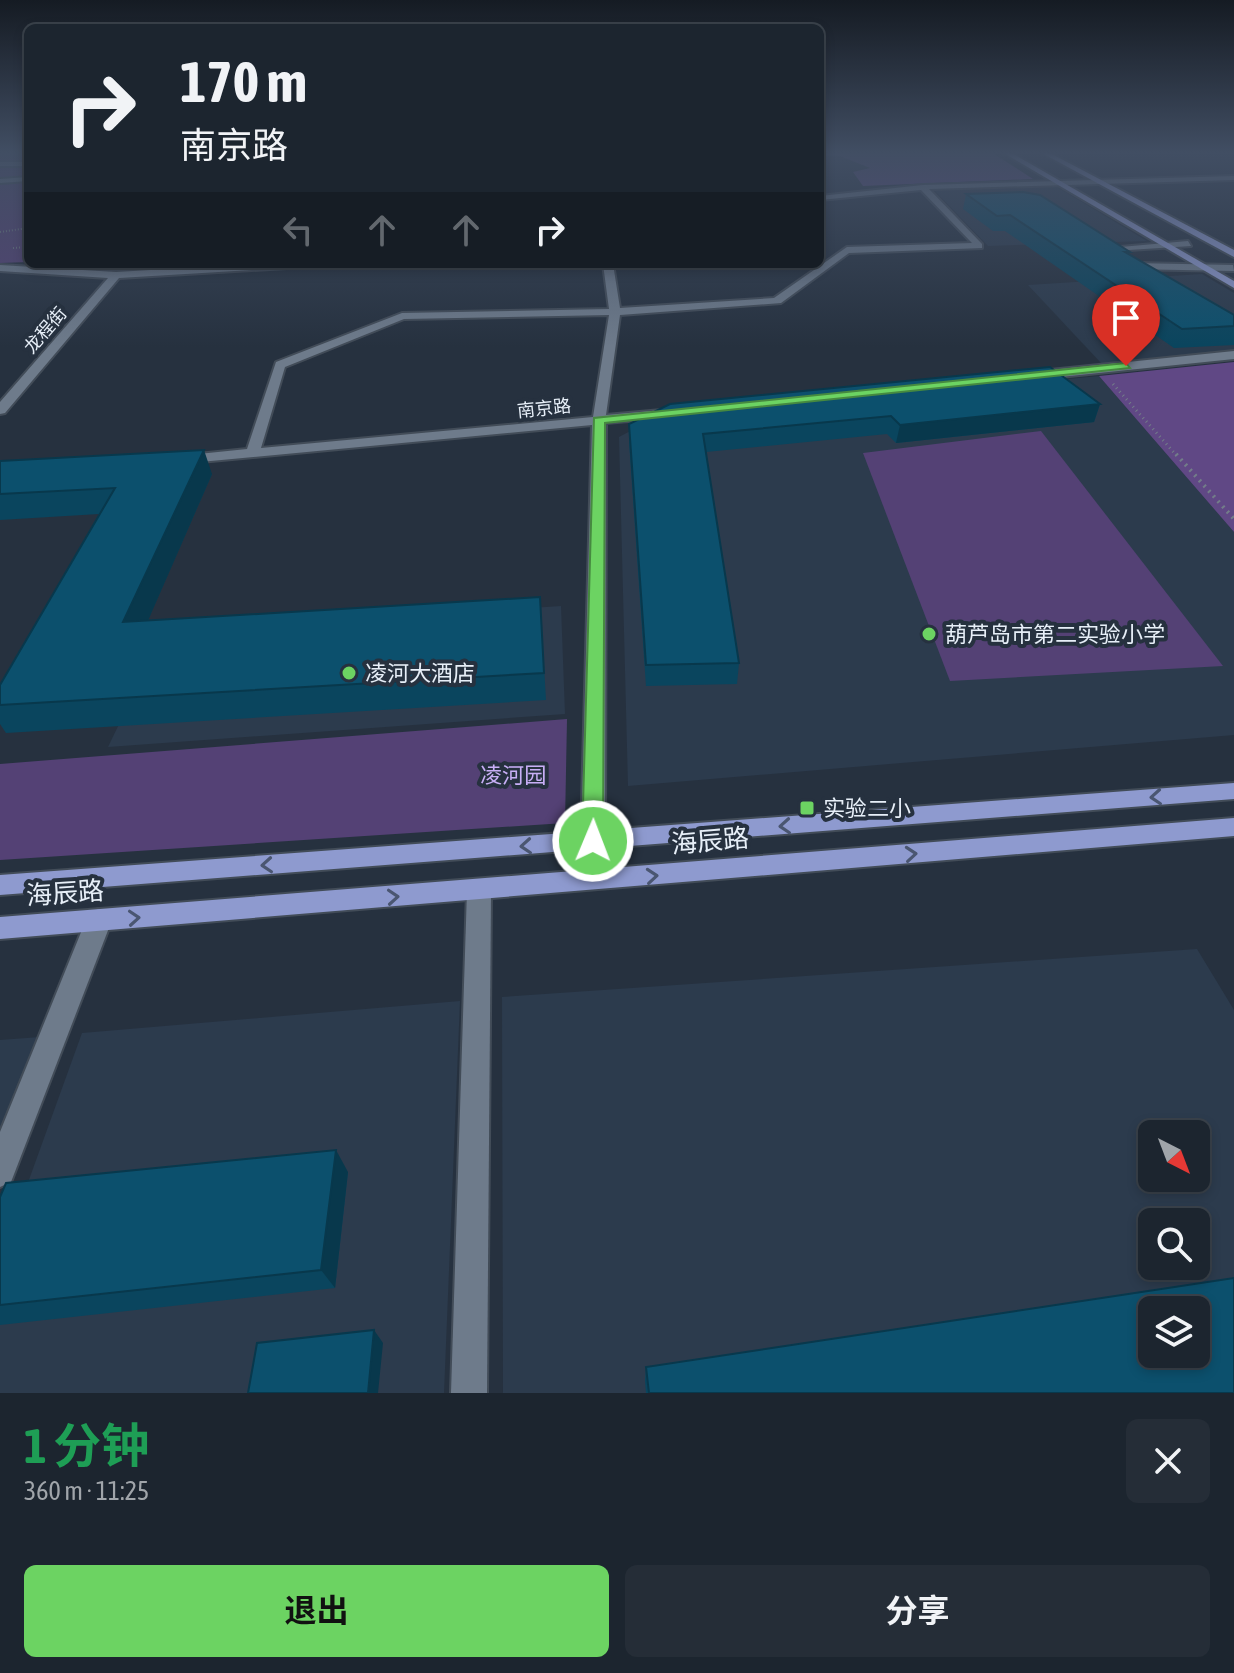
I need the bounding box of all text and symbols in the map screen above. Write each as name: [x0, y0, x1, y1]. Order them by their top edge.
text: 170 m: [180, 50, 307, 114]
icon: right: [48, 56, 152, 160]
text: 南京路: [180, 124, 288, 166]
icon: left: [276, 208, 320, 252]
icon: ahead: [360, 208, 404, 252]
icon: ahead: [444, 208, 488, 252]
icon: right: [528, 208, 572, 252]
pin: [1092, 284, 1160, 366]
icon: arrive: [1104, 296, 1148, 340]
street label: 龙程街: [19, 303, 71, 357]
street label: 南京路: [516, 395, 572, 421]
place label: 葫芦岛市第二实验小学: [945, 621, 1165, 647]
marker: 葫芦岛市第二实验小学: [920, 625, 938, 643]
place label: 凌河大酒店: [365, 660, 475, 686]
marker: 凌河大酒店: [340, 664, 358, 682]
park label: 凌河园: [480, 762, 546, 788]
one-way arrow: [1149, 789, 1162, 806]
place label: 实验二小: [823, 795, 911, 821]
position arrow: [551, 799, 635, 883]
marker: 实验二小: [798, 799, 816, 817]
one-way arrow: [778, 817, 791, 834]
street label: 海辰路: [670, 823, 750, 859]
one-way arrow: [519, 837, 532, 854]
one-way arrow: [905, 846, 918, 863]
one-way arrow: [260, 856, 273, 873]
one-way arrow: [646, 868, 659, 885]
street label: 海辰路: [25, 875, 105, 911]
one-way arrow: [387, 889, 400, 906]
one-way arrow: [128, 910, 141, 927]
north arrow: [1138, 1120, 1210, 1192]
map controls: [1138, 1120, 1210, 1368]
button: search: [1138, 1208, 1210, 1280]
button: layers: [1138, 1296, 1210, 1368]
text: 1 分钟: [24, 1418, 149, 1473]
button: close: [1126, 1419, 1210, 1503]
text: 360 m · 11:25: [24, 1476, 149, 1506]
button: 退出: [24, 1565, 609, 1657]
button: 分享: [625, 1565, 1210, 1657]

